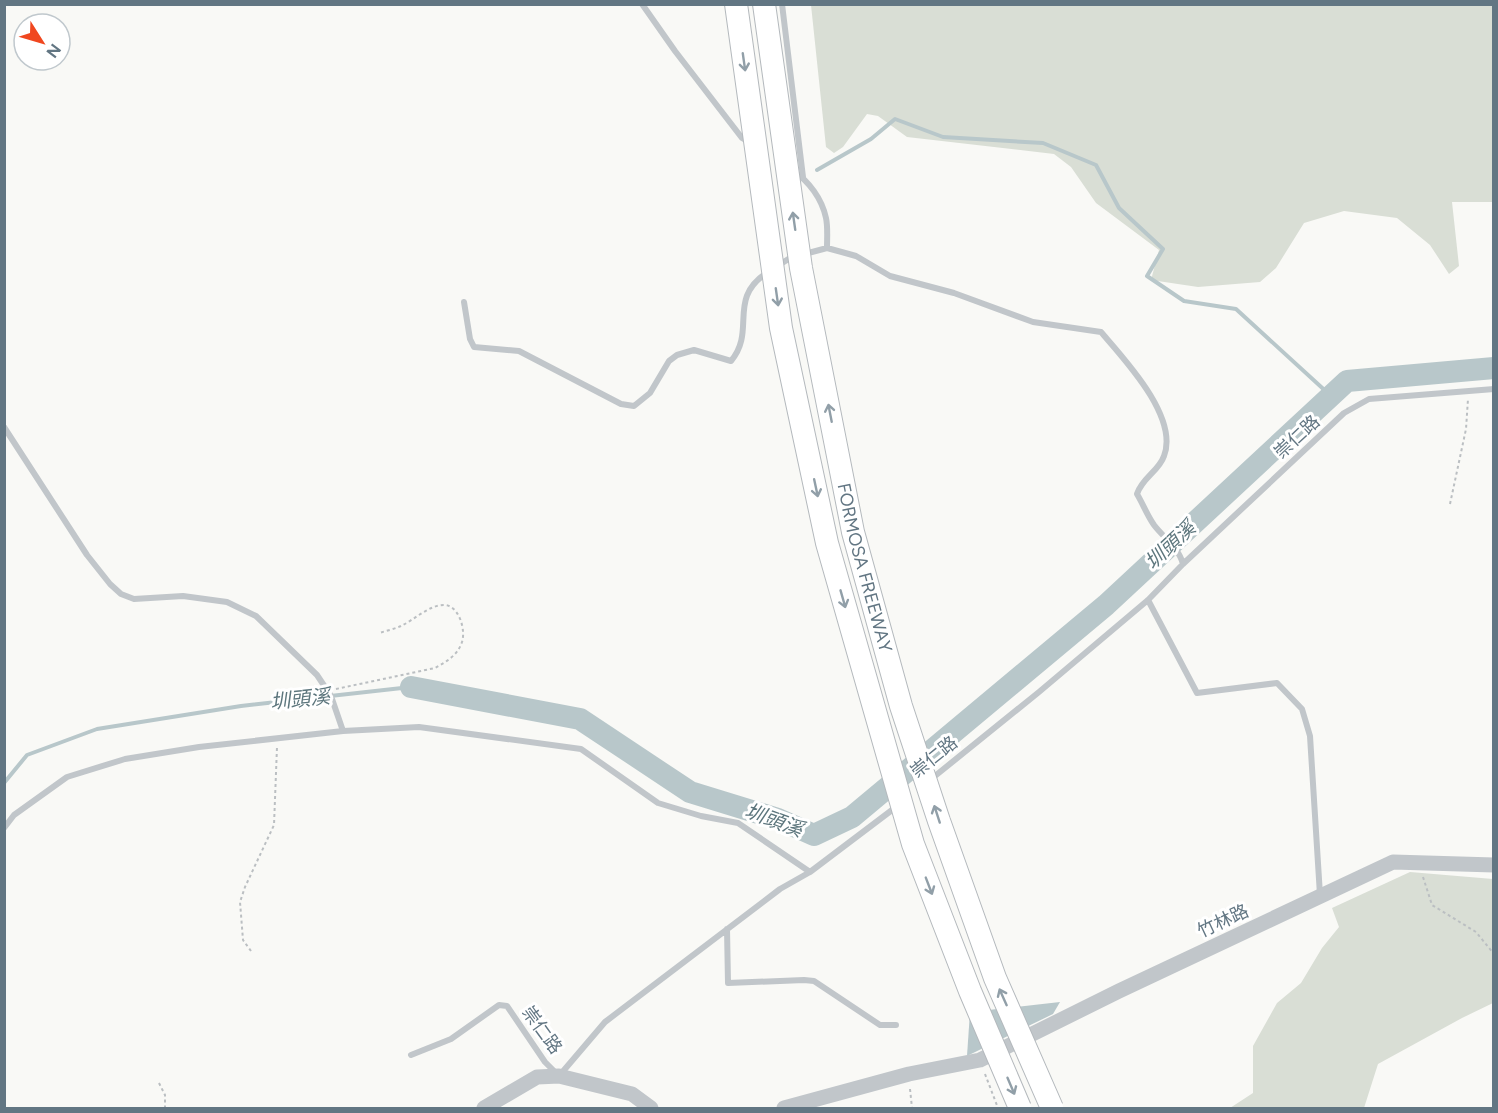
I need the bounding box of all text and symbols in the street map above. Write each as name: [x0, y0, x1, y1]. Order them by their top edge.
north arrow: [12, 12, 72, 72]
text: N: [42, 40, 65, 61]
one-way arrow: [739, 52, 750, 72]
one-way arrow: [789, 212, 800, 231]
one-way arrow: [772, 287, 783, 307]
one-way arrow: [824, 404, 835, 423]
street label: 崇仁路: [1270, 411, 1324, 463]
one-way arrow: [810, 478, 822, 497]
street label: FORMOSA FREEWAY: [833, 481, 897, 655]
water label: 圳頭溪: [1140, 514, 1202, 574]
one-way arrow: [838, 589, 849, 608]
water label: 圳頭溪: [269, 684, 334, 714]
street label: 崇仁路: [906, 731, 962, 783]
water label: 圳頭溪: [742, 798, 809, 843]
one-way arrow: [930, 805, 941, 824]
one-way arrow: [924, 877, 935, 895]
street label: 竹林路: [1194, 900, 1252, 942]
one-way arrow: [997, 989, 1009, 1007]
street label: 崇仁路: [517, 1002, 567, 1058]
one-way arrow: [1006, 1077, 1017, 1095]

